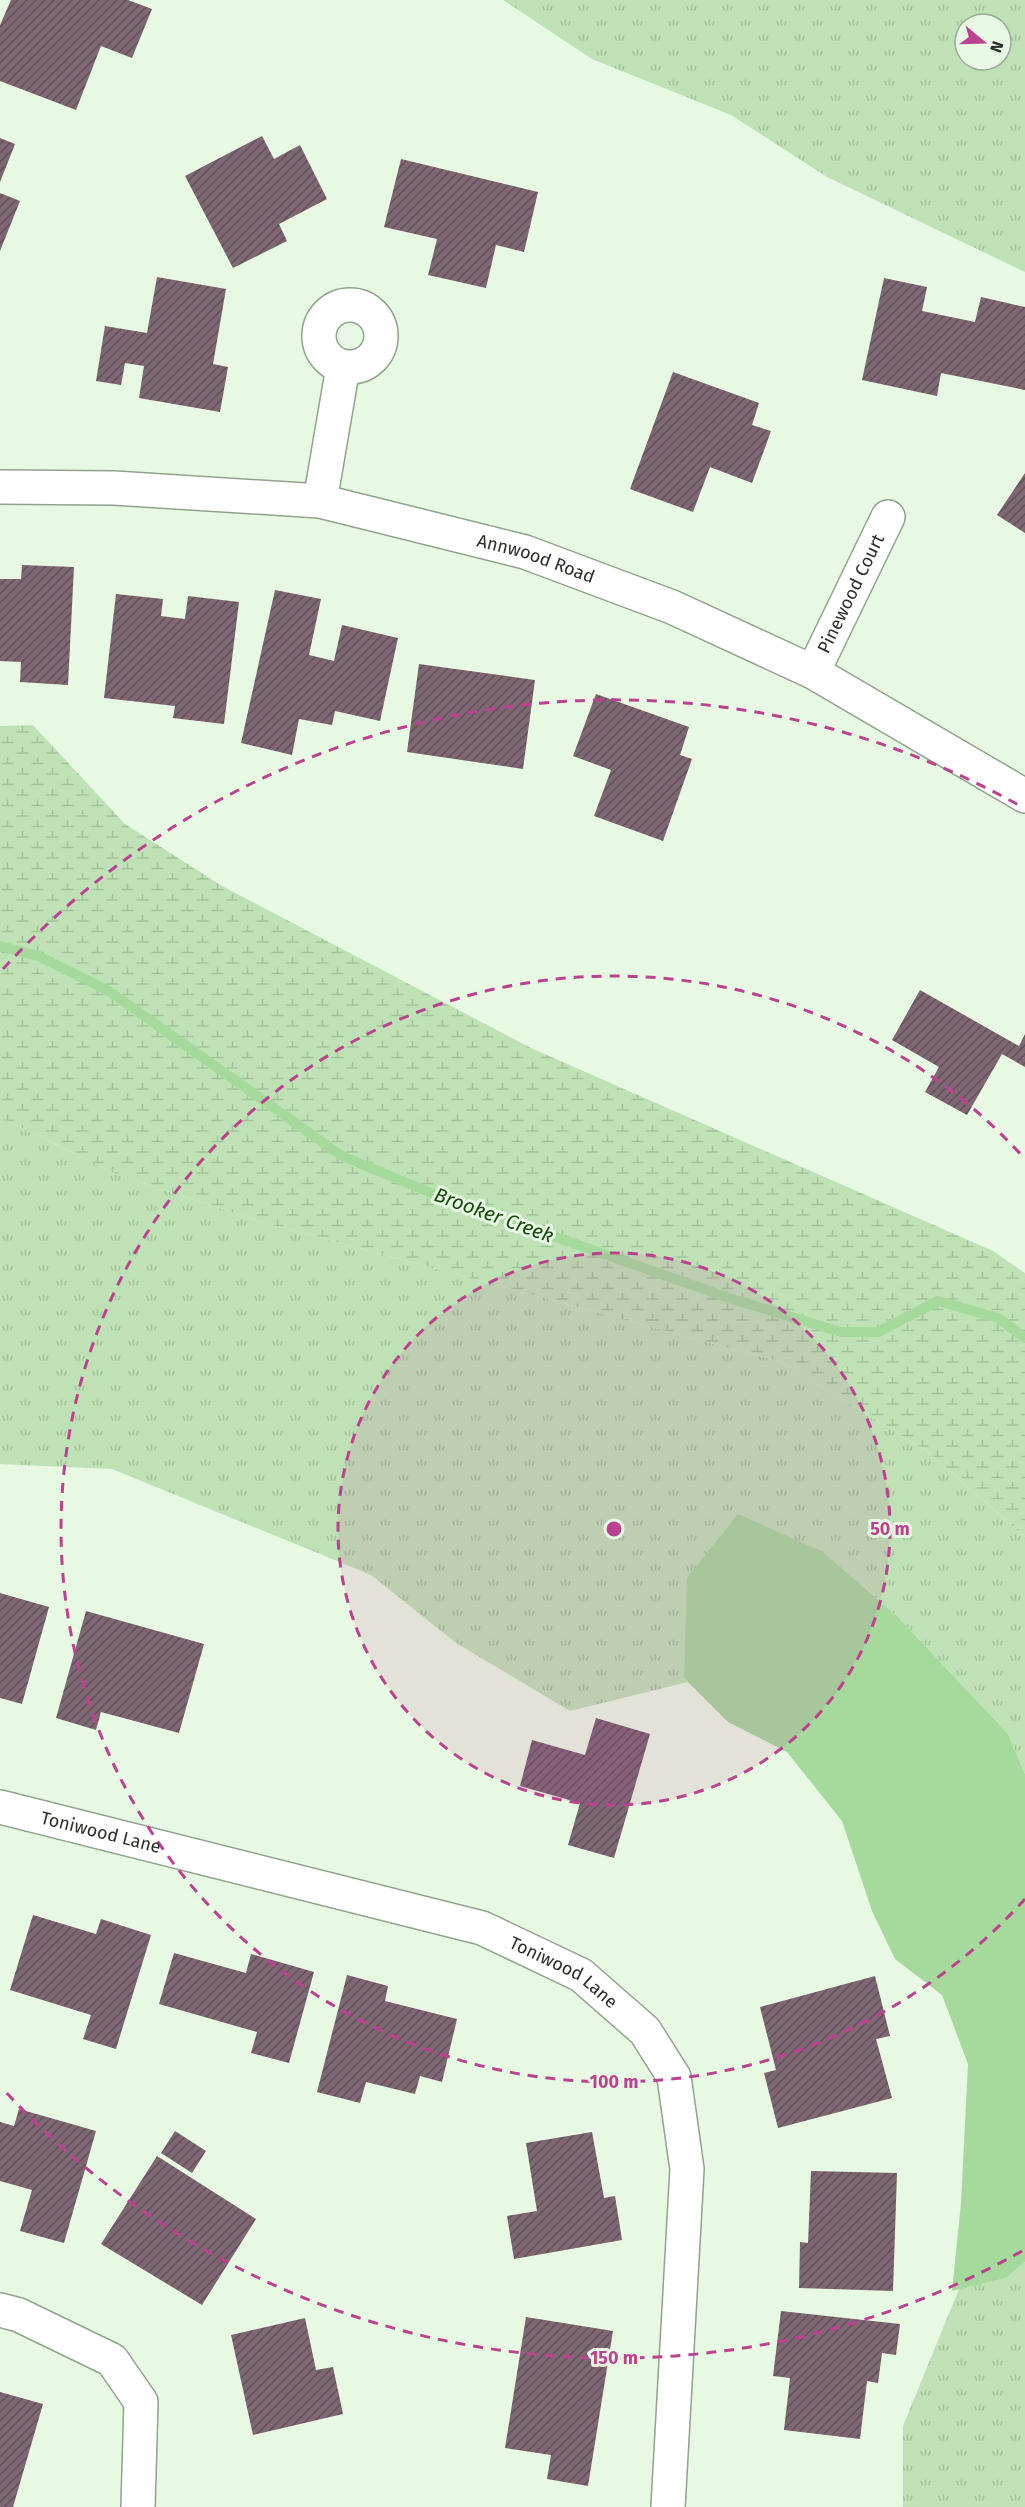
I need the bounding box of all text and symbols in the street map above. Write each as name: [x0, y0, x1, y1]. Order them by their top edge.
north arrow: [953, 12, 1013, 72]
text: N: [986, 39, 1007, 55]
street label: Annwood Road: [475, 530, 598, 588]
street label: Pinewood Court: [813, 530, 889, 657]
water label: Brooker Creek: [431, 1182, 557, 1248]
text: 50 m: [870, 1518, 910, 1540]
centre of rings: [604, 1519, 624, 1539]
street label: Toniwood Lane: [39, 1807, 163, 1858]
street label: Toniwood Lane: [506, 1932, 622, 2013]
text: 100 m: [590, 2071, 638, 2093]
text: 150 m: [590, 2347, 638, 2369]

